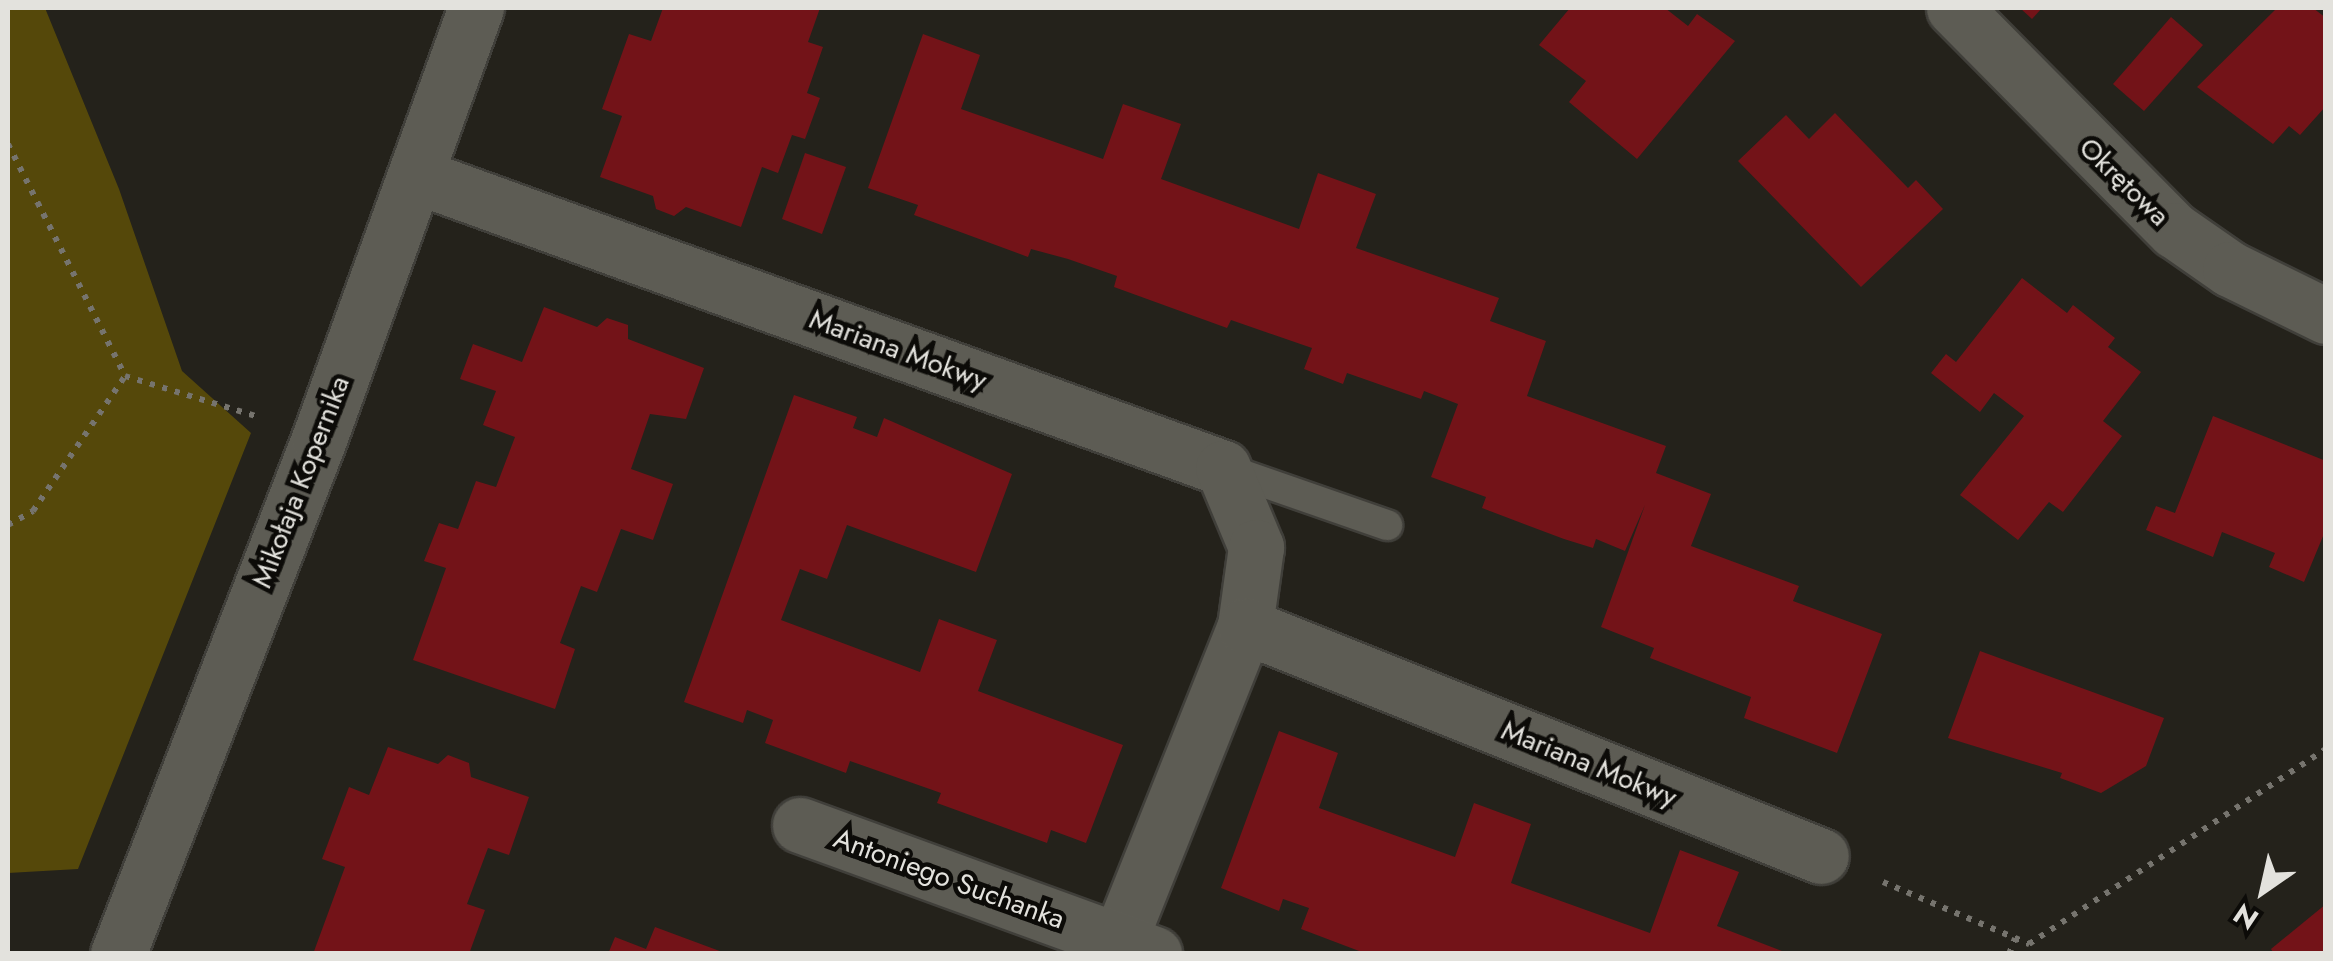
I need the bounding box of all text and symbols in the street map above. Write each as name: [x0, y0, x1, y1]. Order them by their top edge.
street label: Okrętowa: [2072, 131, 2176, 233]
street label: Mariana Mokwy: [805, 302, 991, 398]
street label: Mikołaja Kopernika: [245, 371, 357, 593]
street label: Mariana Mokwy: [1496, 714, 1682, 814]
street label: Antoniego Suchanka: [829, 822, 1069, 936]
north arrow: [2213, 841, 2313, 941]
text: N: [2225, 893, 2267, 940]

